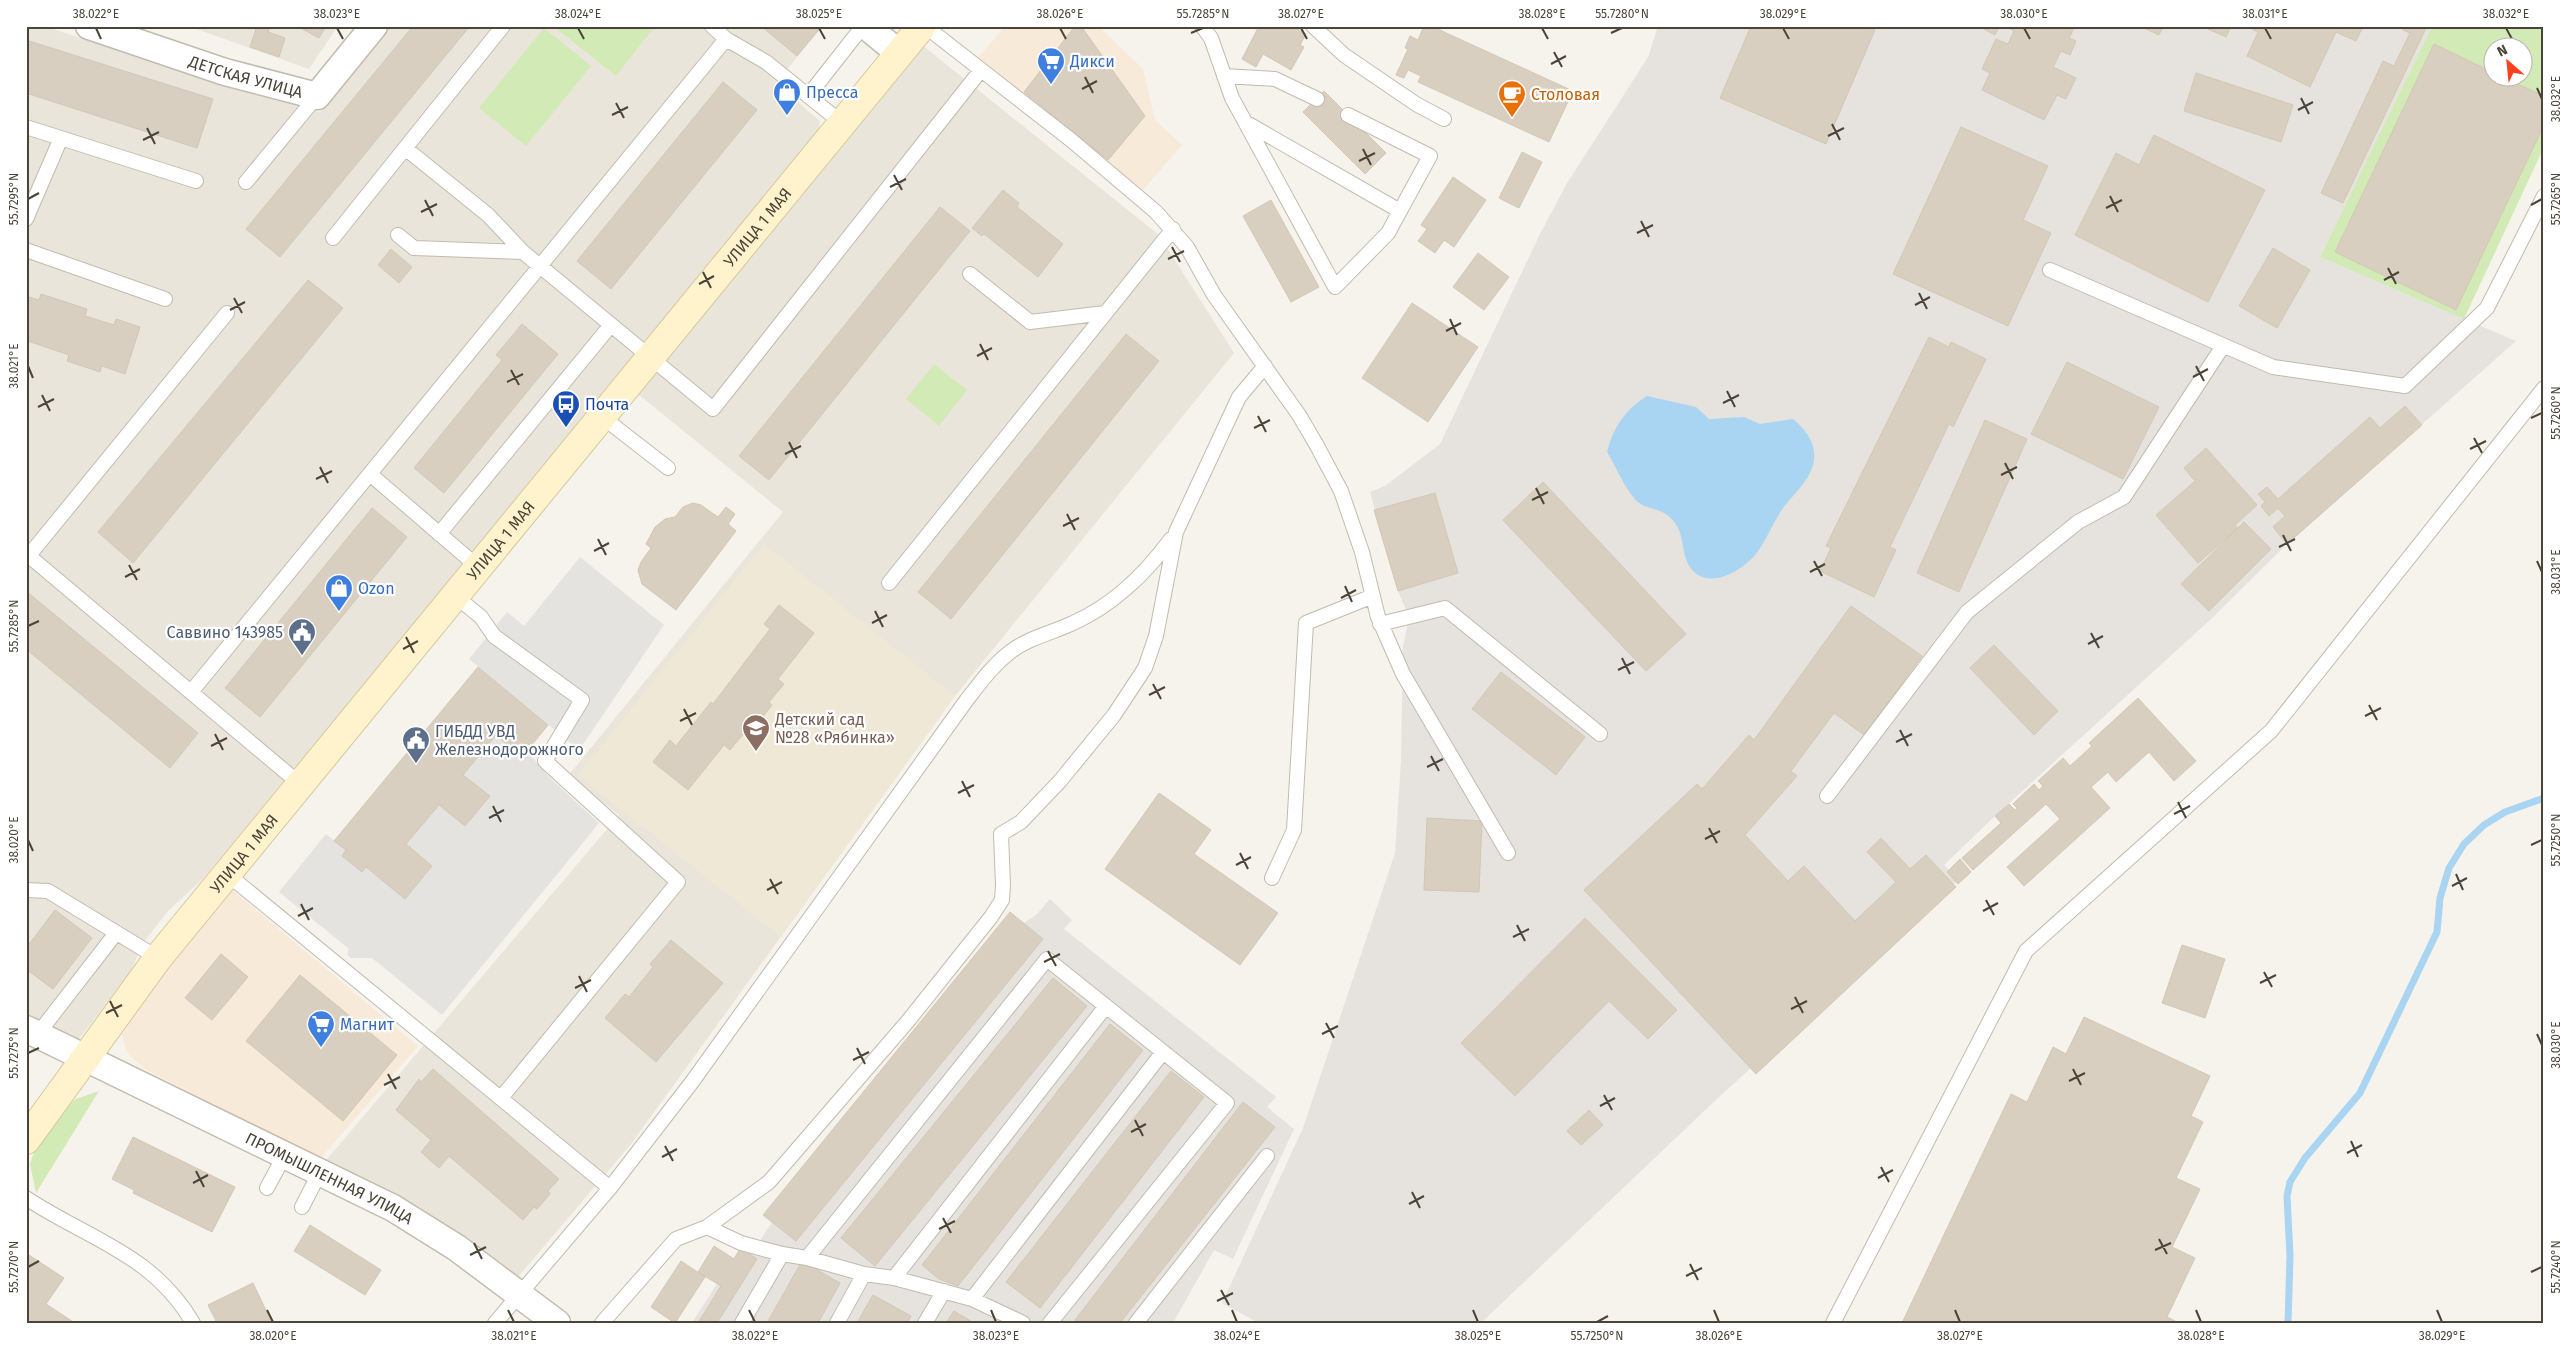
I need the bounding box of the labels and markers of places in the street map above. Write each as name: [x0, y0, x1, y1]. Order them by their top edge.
supermarket icon: Дикси: [1036, 46, 1066, 85]
place label: Дикси: [1069, 52, 1115, 71]
shop icon: Пресса: [772, 77, 802, 116]
cafe icon: Столовая: [1497, 79, 1527, 118]
place label: Пресса: [806, 83, 859, 102]
place label: Столовая: [1531, 85, 1600, 104]
bus stop icon: Почта: [551, 389, 581, 428]
place label: Почта: [585, 395, 629, 414]
shop icon: Ozon: [324, 573, 354, 612]
place label: Ozon: [358, 579, 395, 598]
public building icon: Саввино 143985: [287, 617, 317, 656]
place label: Саввино 143985: [167, 623, 283, 642]
place label: Детский сад №28 «Рябинка»: [774, 710, 895, 747]
school or university icon: Детский сад №28 «Рябинка»: [741, 713, 771, 752]
place label: ГИБДД УВД Железнодорожного: [435, 722, 584, 759]
public building icon: ГИБДД УВД Железнодорожного: [401, 725, 431, 764]
supermarket icon: Магнит: [306, 1009, 336, 1048]
place label: Магнит: [340, 1015, 395, 1034]

